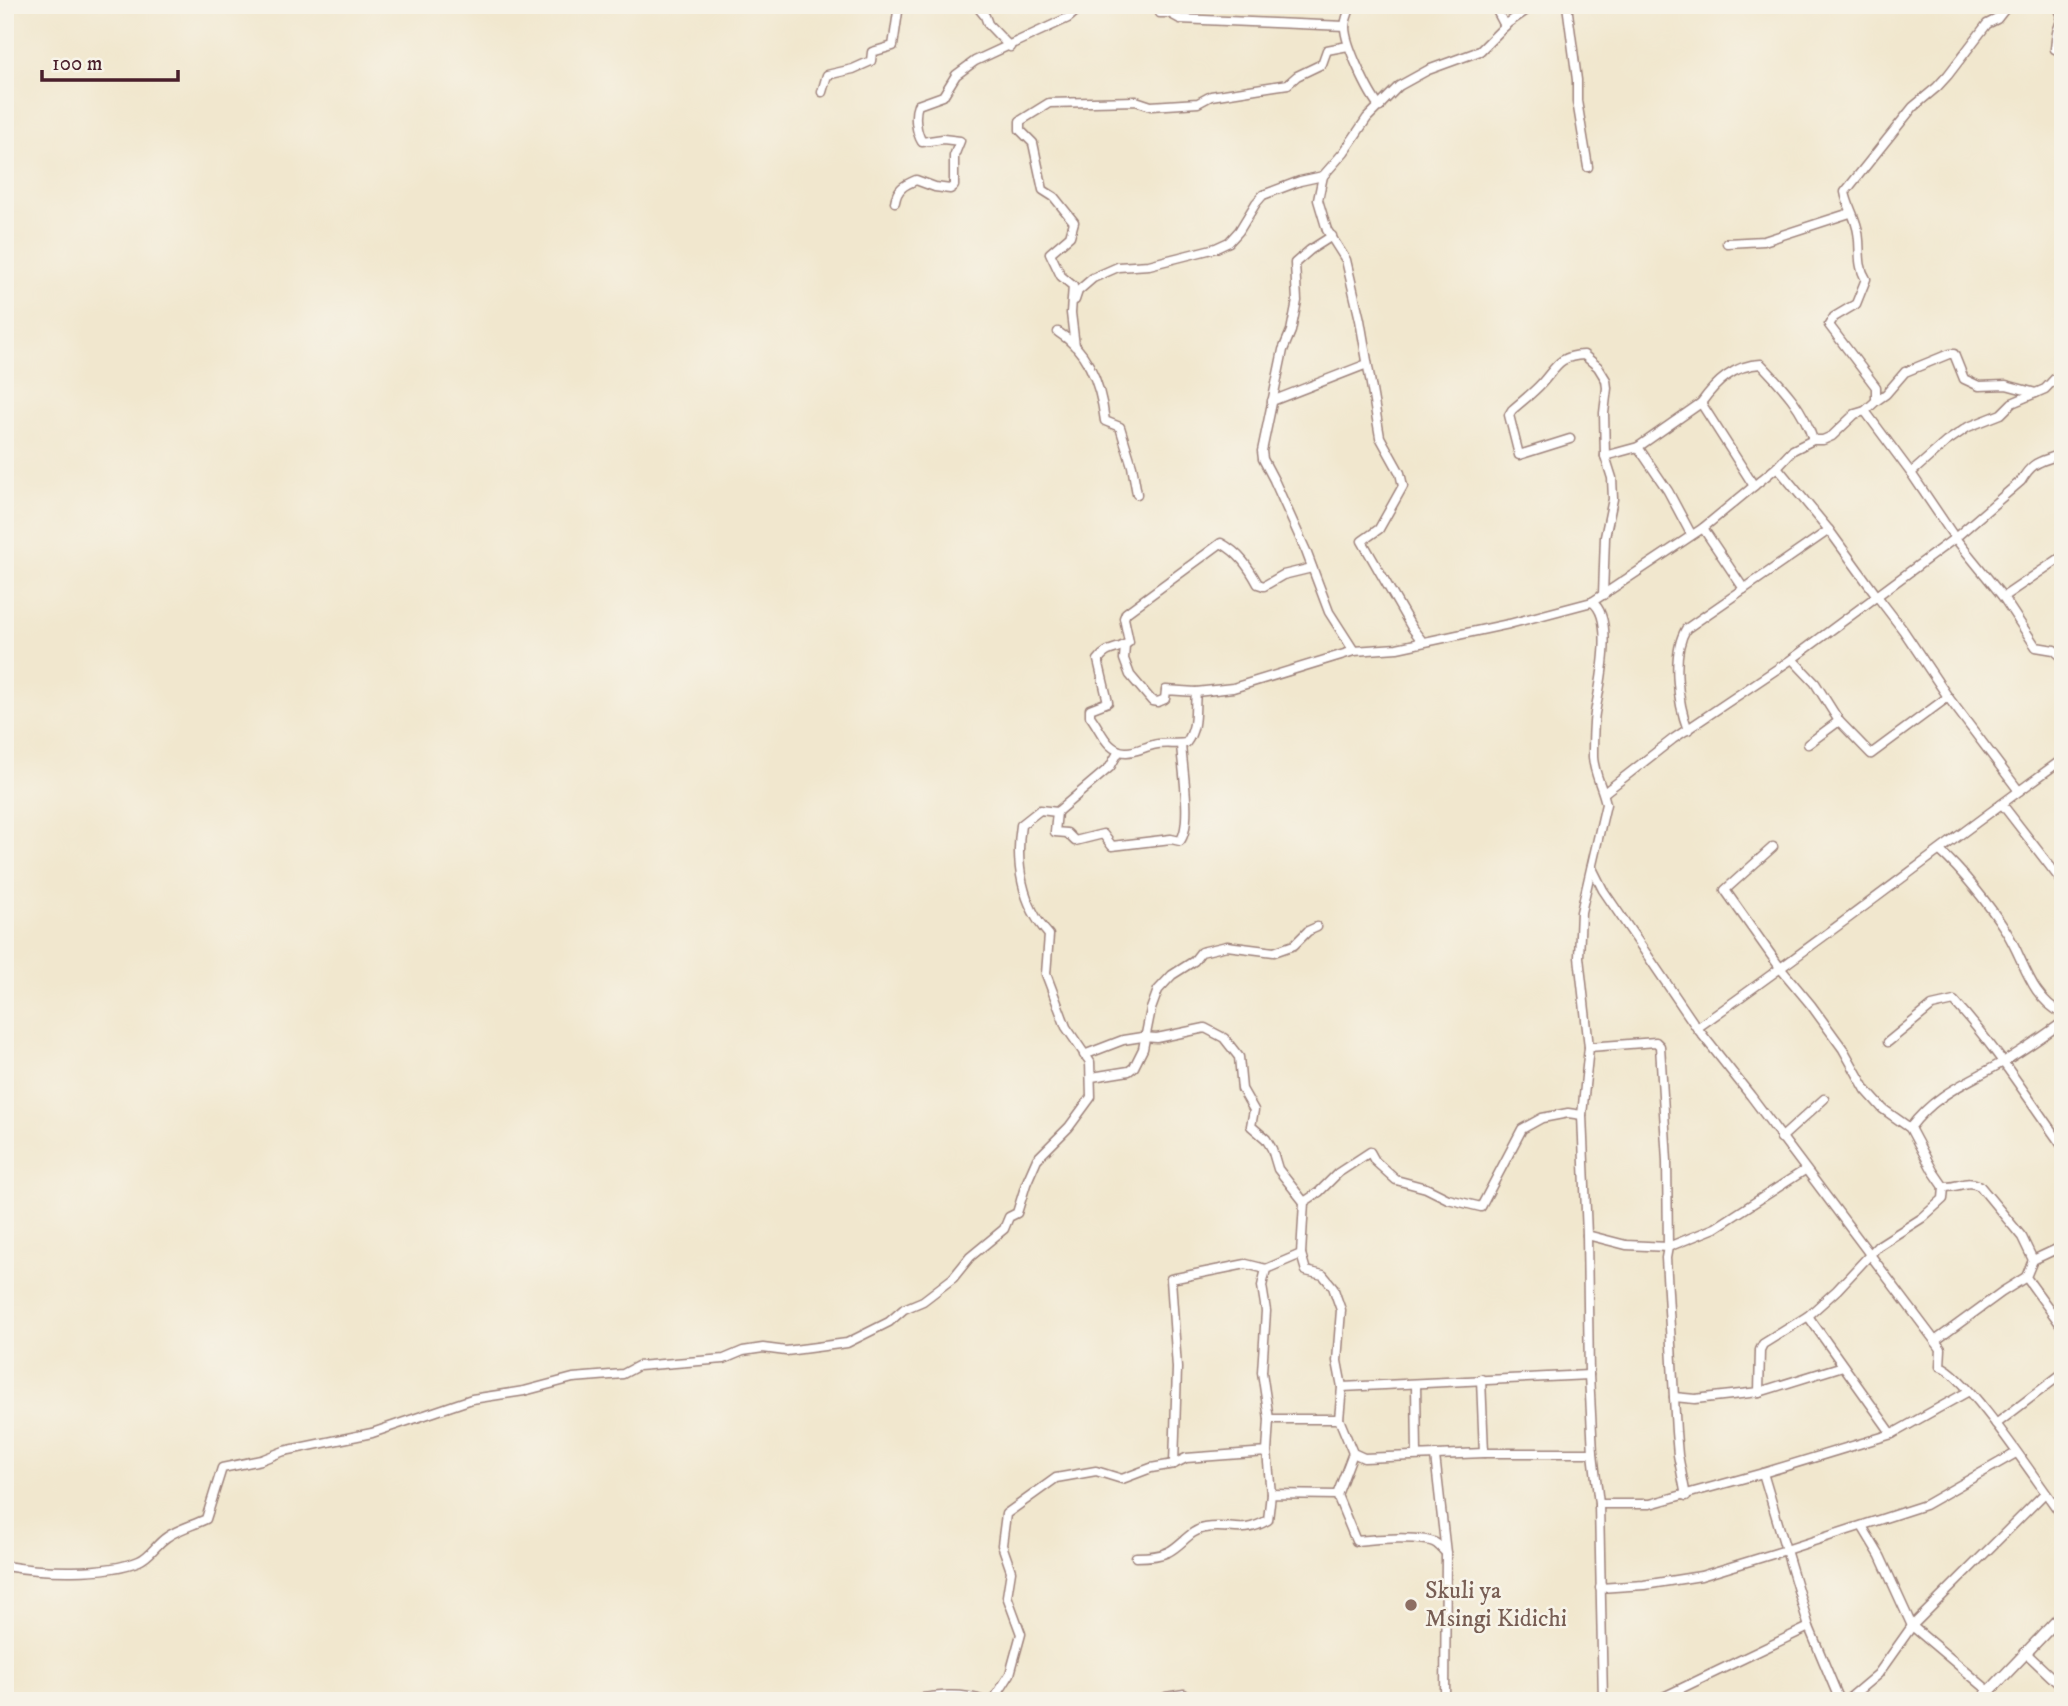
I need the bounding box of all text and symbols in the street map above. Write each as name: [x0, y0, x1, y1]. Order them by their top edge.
scale bar: [42, 38, 178, 82]
text: 100 m: [52, 51, 103, 77]
place label: Skuli ya Msingi Kidichi: [1425, 1576, 1567, 1634]
marker: Skuli ya Msingi Kidichi: [1403, 1597, 1419, 1613]

